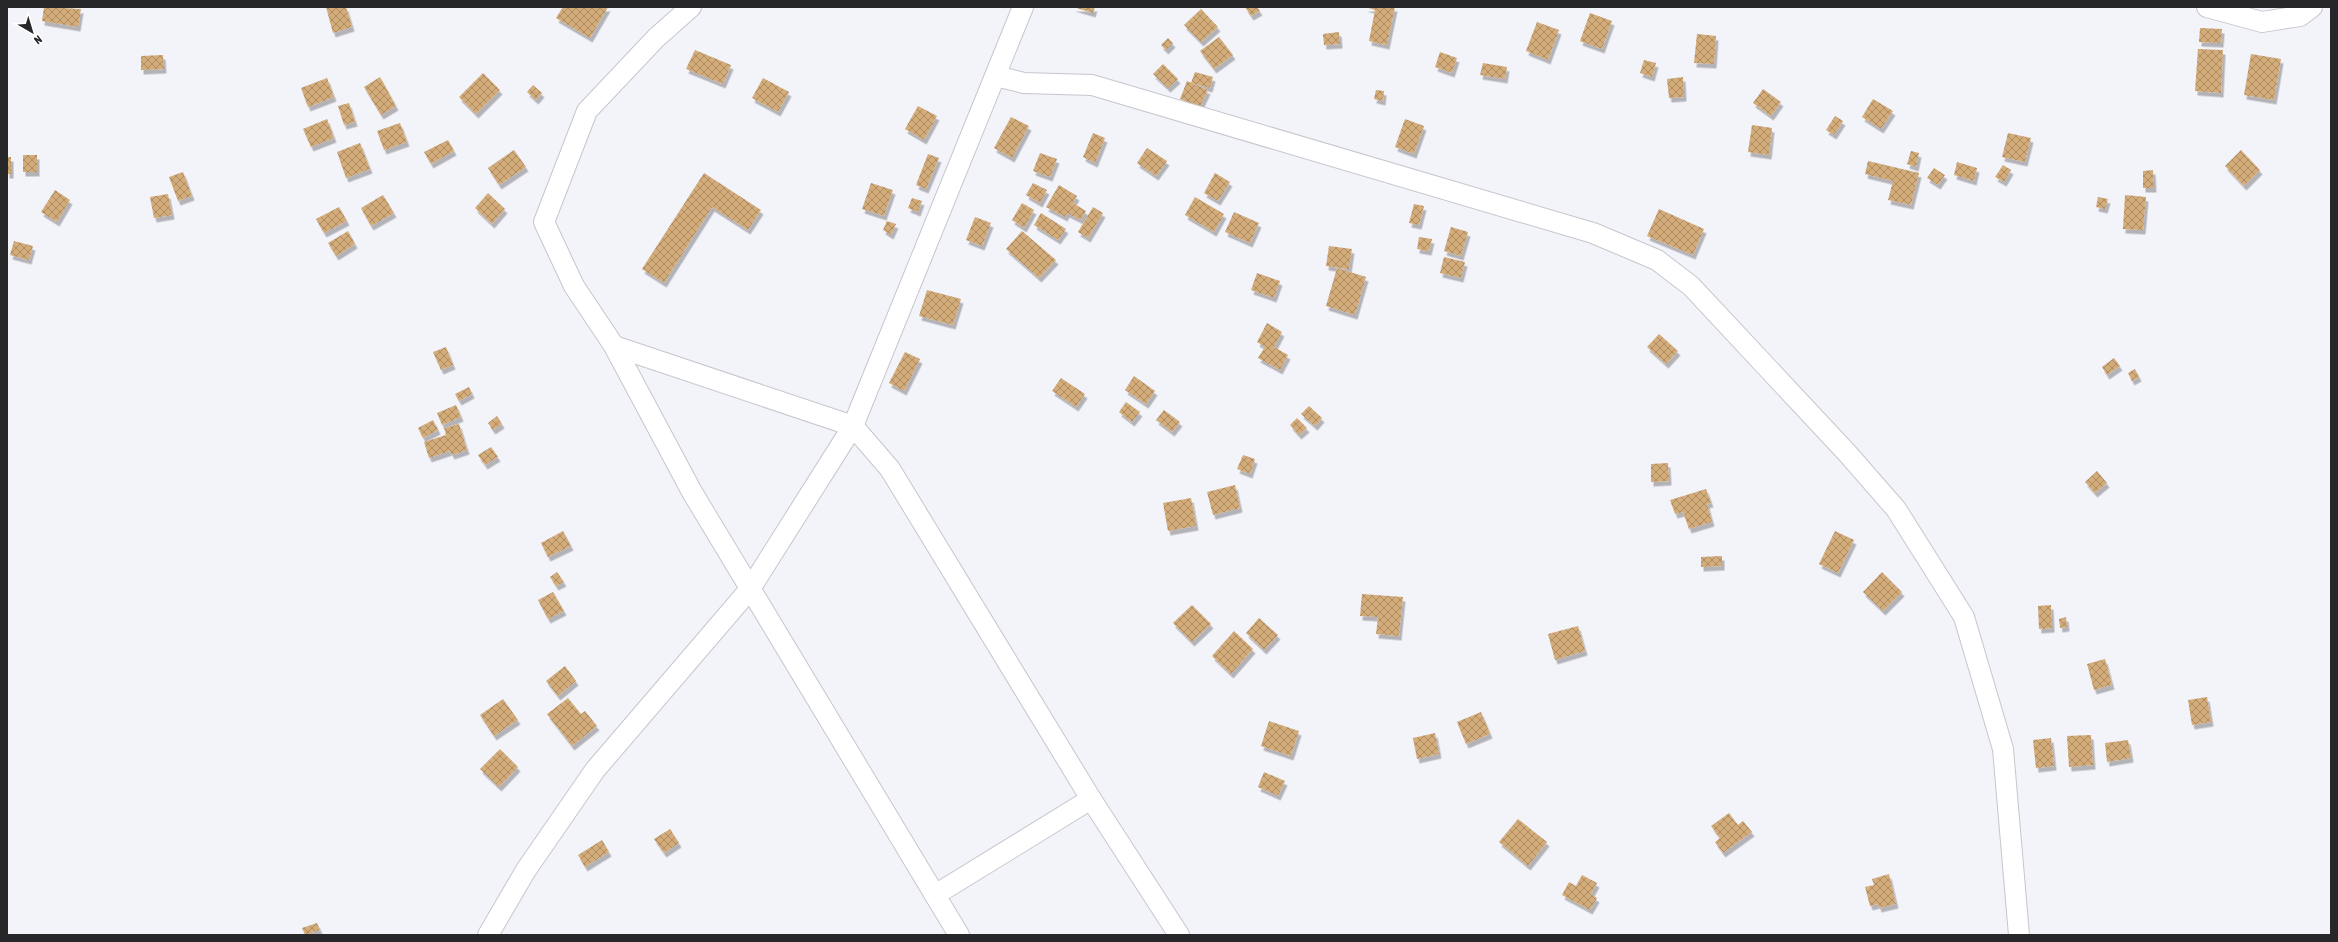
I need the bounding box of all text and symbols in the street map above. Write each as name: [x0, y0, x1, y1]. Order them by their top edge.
north arrow: [12, 12, 52, 52]
text: N: [32, 33, 44, 47]

